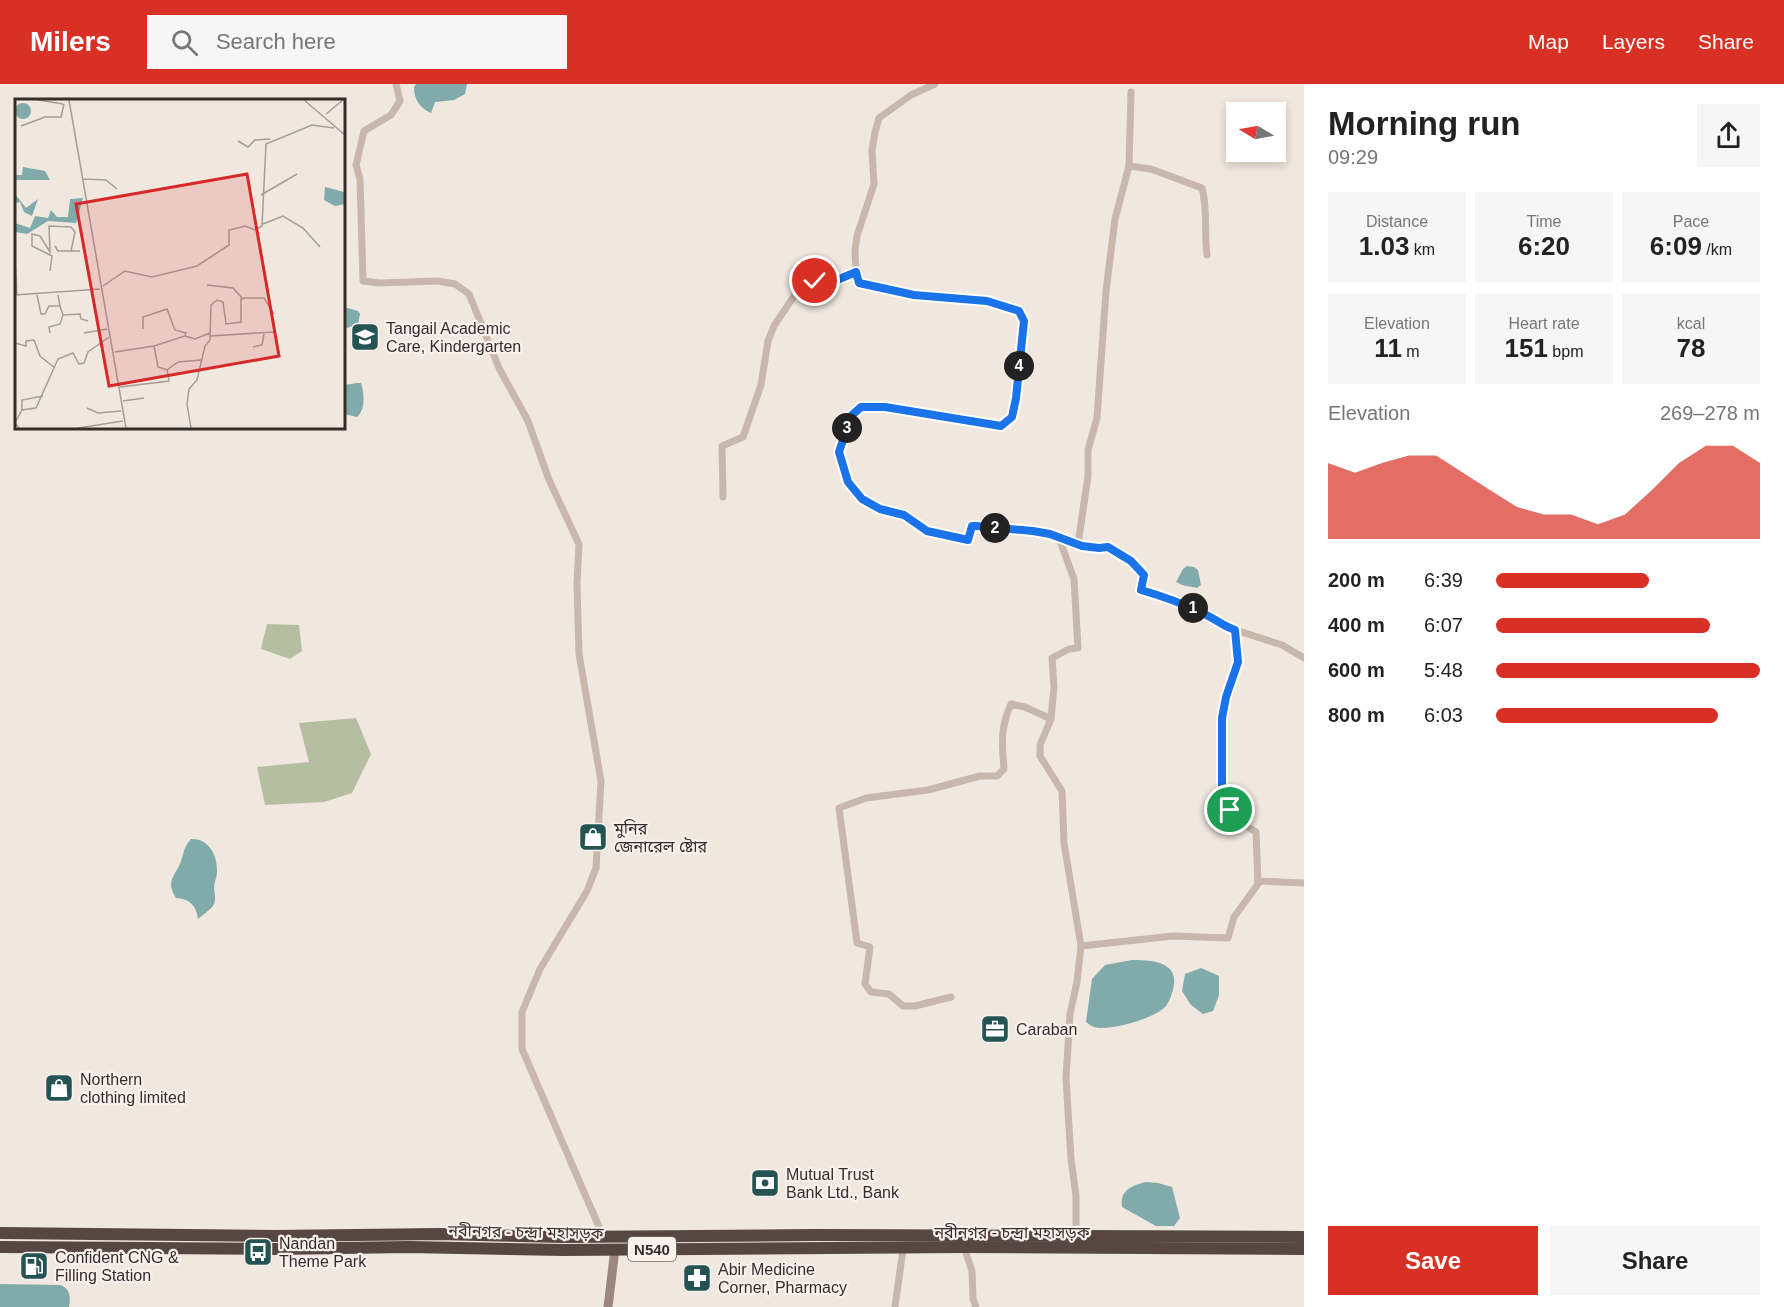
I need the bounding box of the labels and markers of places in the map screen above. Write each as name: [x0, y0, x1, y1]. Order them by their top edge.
pin: [789, 255, 840, 306]
place label: Tangail Academic Care, Kindergarten: [386, 320, 521, 355]
school or university icon: Tangail Academic Care, Kindergarten: [349, 321, 381, 353]
pin: 4: [1004, 351, 1034, 381]
pin: 3: [832, 413, 862, 443]
pin: 2: [980, 513, 1010, 543]
pin: 1: [1178, 593, 1208, 623]
pin: [1204, 784, 1255, 835]
place label: মুনির জেনারেল ষ্টোর: [613, 819, 707, 855]
shop icon: মুনির জেনারেল ষ্টোর: [577, 821, 609, 853]
office icon: Caraban: [979, 1013, 1011, 1045]
place label: Caraban: [1016, 1021, 1077, 1038]
place label: Northern clothing limited: [80, 1071, 186, 1106]
shop icon: Northern clothing limited: [43, 1072, 75, 1104]
place label: Mutual Trust Bank Ltd., Bank: [786, 1166, 900, 1201]
bank icon: Mutual Trust Bank Ltd., Bank: [749, 1167, 781, 1199]
place label: Nandan Theme Park: [279, 1235, 367, 1270]
bus stop icon: Nandan Theme Park: [242, 1236, 274, 1268]
place label: Confident CNG & Filling Station: [55, 1249, 179, 1284]
fuel station icon: Confident CNG & Filling Station: [18, 1250, 50, 1282]
place label: Abir Medicine Corner, Pharmacy: [718, 1261, 847, 1296]
pharmacy icon: Abir Medicine Corner, Pharmacy: [681, 1262, 713, 1294]

